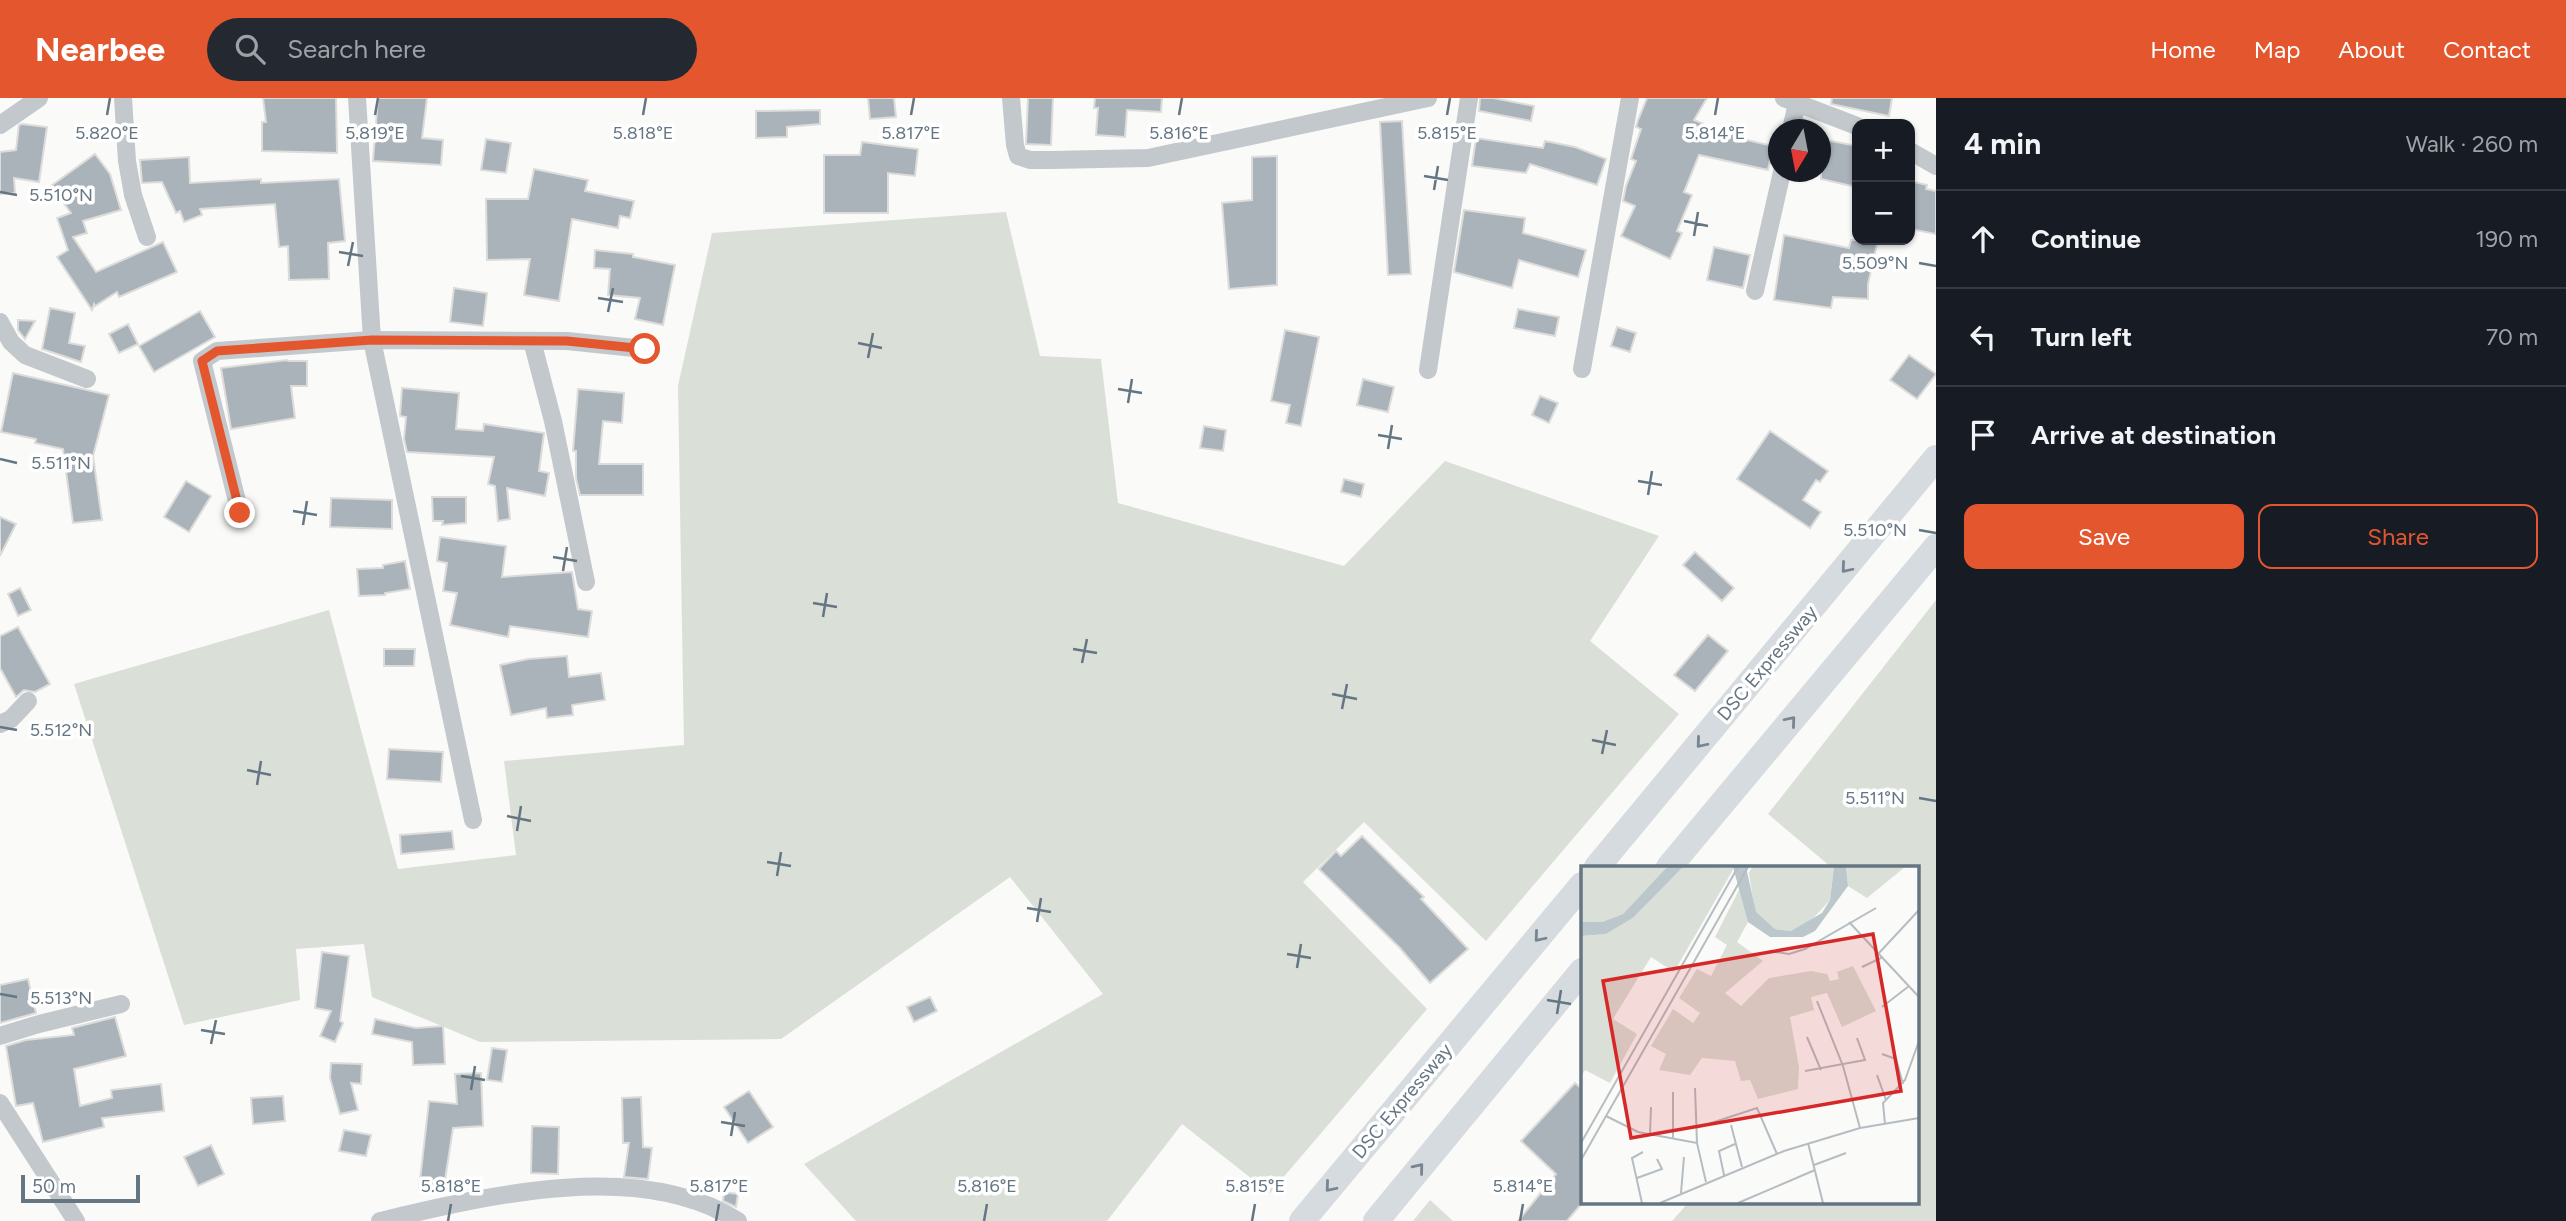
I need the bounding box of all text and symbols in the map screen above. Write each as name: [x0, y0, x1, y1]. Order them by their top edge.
search box: [207, 18, 697, 81]
text: Nearbee: [35, 30, 165, 69]
icon: search: [231, 30, 269, 68]
text: Search here: [287, 33, 426, 65]
text: Home: [2150, 35, 2216, 64]
text: Map: [2254, 35, 2300, 64]
text: About: [2338, 35, 2405, 64]
text: Contact: [2443, 35, 2531, 64]
north arrow: [1768, 119, 1831, 182]
map controls: [1852, 119, 1915, 245]
button: +: [1852, 119, 1915, 182]
text: 5.820°E: [75, 122, 139, 144]
text: 5.819°E: [345, 122, 405, 144]
text: 5.818°E: [613, 122, 673, 144]
text: 5.817°E: [881, 122, 941, 144]
text: 5.816°E: [1149, 122, 1209, 144]
text: 5.815°E: [1417, 122, 1477, 144]
text: 5.814°E: [1684, 122, 1746, 144]
text: 4 min: [1964, 125, 2041, 162]
text: Walk · 260 m: [2406, 130, 2538, 158]
button: −: [1852, 182, 1915, 245]
text: 5.510°N: [29, 184, 93, 206]
icon: ahead: [1964, 220, 2002, 258]
text: Continue: [2031, 223, 2141, 255]
text: 190 m: [2475, 225, 2538, 253]
text: 5.509°N: [1842, 252, 1908, 274]
icon: left: [1964, 318, 2002, 356]
text: Turn left: [2031, 321, 2132, 353]
text: 70 m: [2486, 323, 2538, 351]
route start: [629, 333, 660, 364]
icon: arrive: [1964, 416, 2002, 454]
text: Arrive at destination: [2031, 419, 2276, 451]
text: 5.511°N: [31, 452, 91, 474]
route end: [224, 497, 255, 528]
button: Save: [1964, 504, 2244, 569]
button: Share: [2258, 504, 2538, 569]
text: 5.510°N: [1843, 519, 1907, 541]
one-way arrow: [1841, 560, 1854, 572]
street label: DSC Expressway: [1712, 601, 1822, 725]
one-way arrow: [1783, 716, 1796, 728]
text: 5.512°N: [30, 719, 92, 741]
one-way arrow: [1696, 735, 1709, 747]
text: 5.511°N: [1845, 787, 1905, 809]
inset map: [1581, 866, 1918, 1204]
one-way arrow: [1535, 929, 1547, 942]
text: 5.513°N: [30, 987, 92, 1009]
street label: DSC Expressway: [1347, 1039, 1457, 1163]
one-way arrow: [1411, 1164, 1424, 1176]
scale bar: [21, 1172, 140, 1204]
text: 50 m: [32, 1175, 76, 1198]
text: 5.818°E: [421, 1175, 481, 1197]
text: 5.817°E: [689, 1175, 749, 1197]
text: 5.816°E: [957, 1175, 1017, 1197]
text: 5.815°E: [1225, 1175, 1285, 1197]
text: 5.814°E: [1492, 1175, 1554, 1197]
one-way arrow: [1326, 1179, 1338, 1192]

